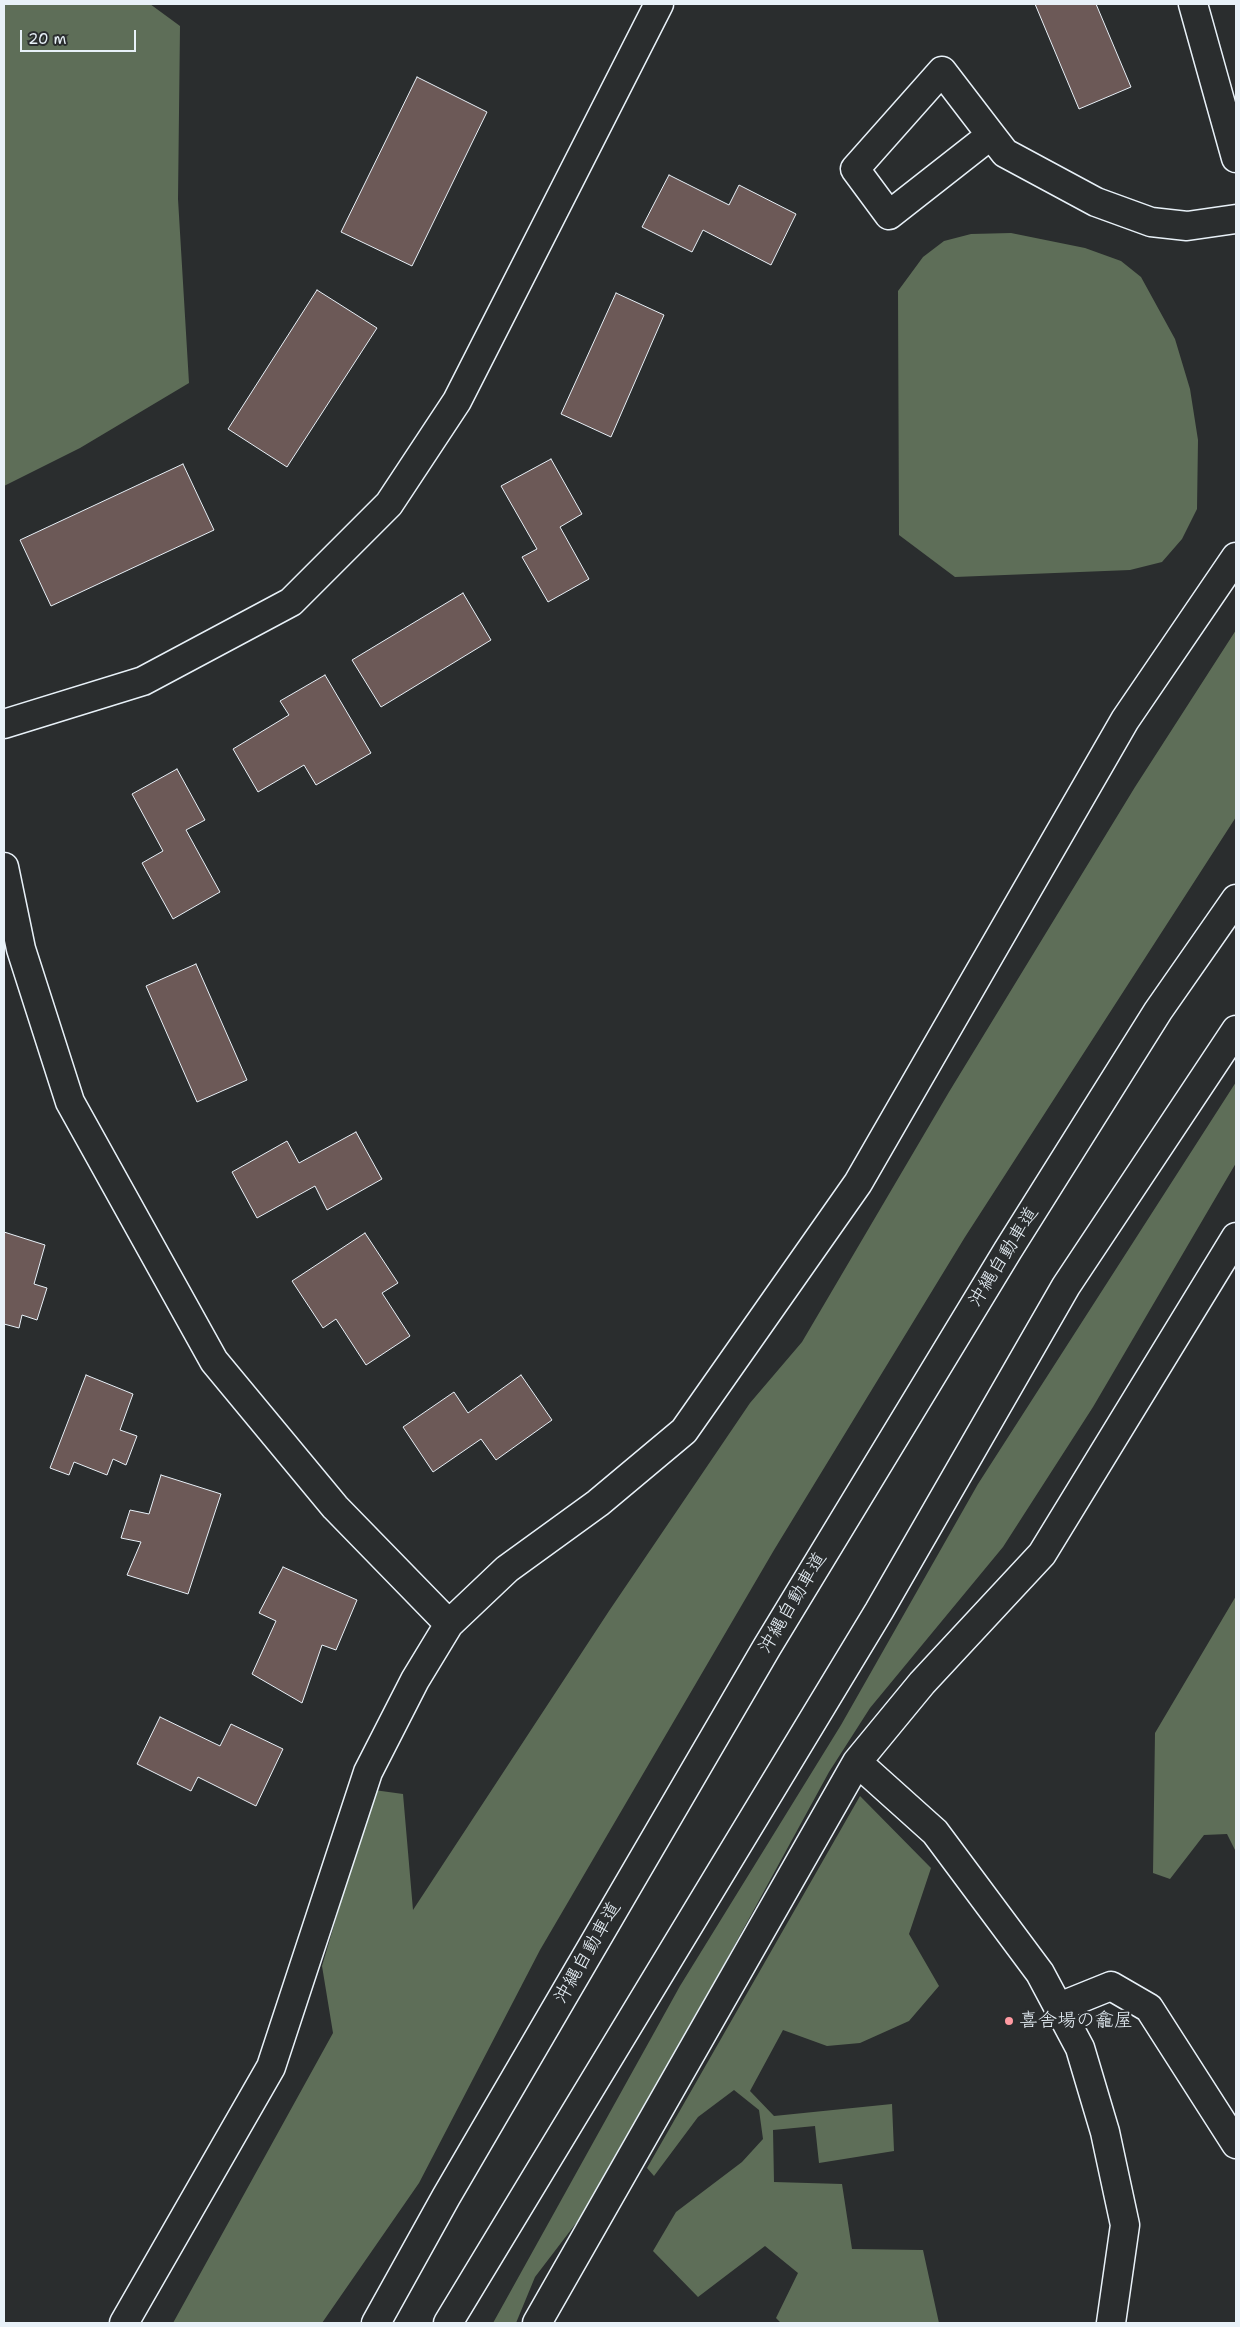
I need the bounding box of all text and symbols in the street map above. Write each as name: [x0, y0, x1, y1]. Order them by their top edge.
scale bar: [22, 20, 139, 52]
text: 20 m: [28, 29, 67, 49]
street label: 沖縄自動車道: [964, 1203, 1044, 1311]
street label: 沖縄自動車道: [754, 1548, 832, 1658]
street label: 沖縄自動車道: [550, 1898, 626, 2008]
place label: 喜舎場の龕屋: [1019, 2010, 1133, 2032]
marker: 喜舎場の龕屋: [1003, 2015, 1015, 2027]

